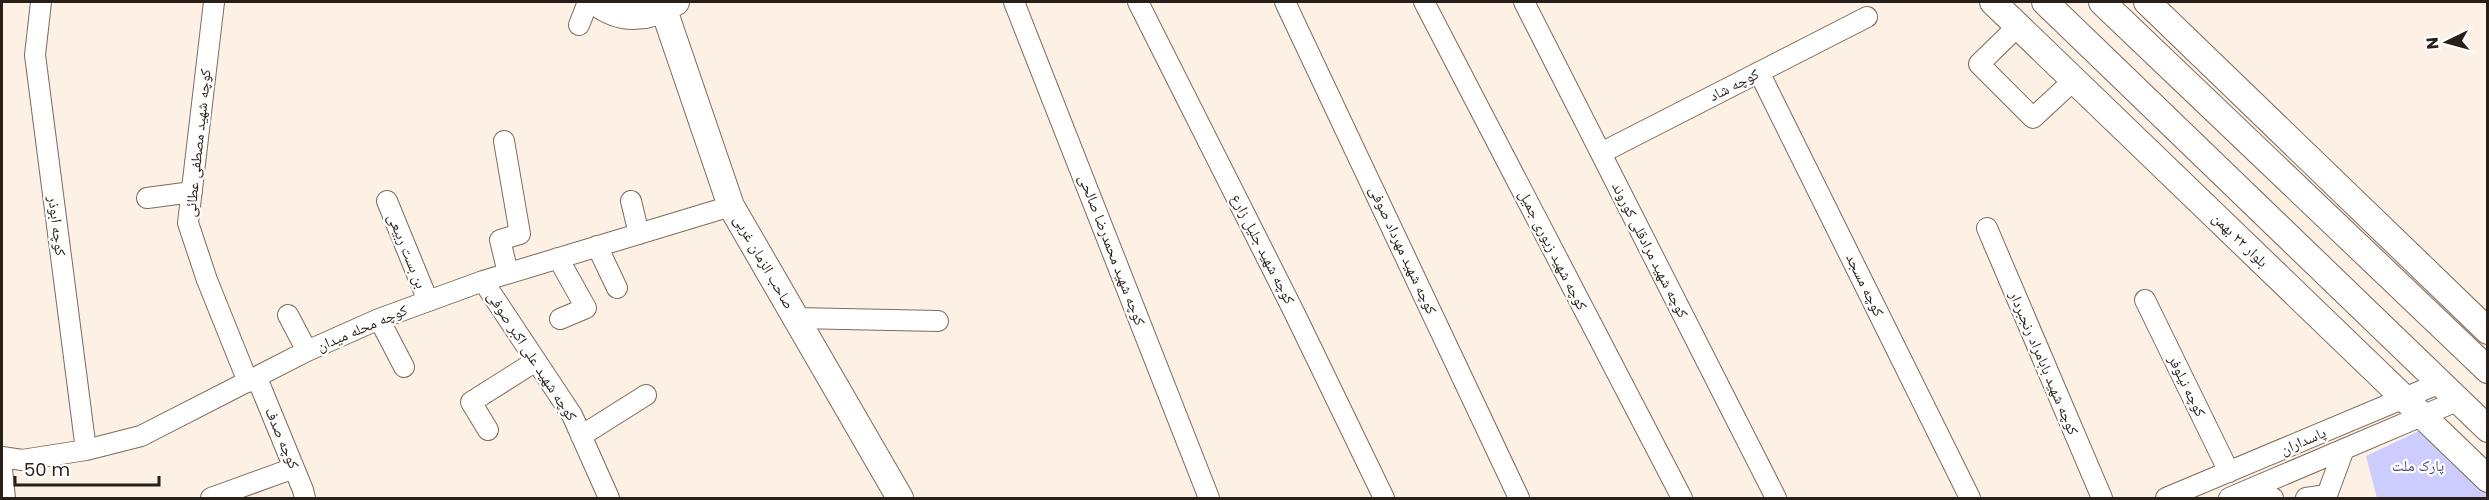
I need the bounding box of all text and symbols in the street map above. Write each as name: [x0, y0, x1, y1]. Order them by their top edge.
north arrow: [2417, 12, 2477, 72]
text: N: [2421, 36, 2445, 50]
street label: کوچه شاد: [1705, 63, 1762, 106]
street label: کوچه شهید مصطفی عطائی: [179, 68, 216, 218]
street label: کوچه شهید محمدرضا صالحی: [1074, 171, 1151, 328]
street label: کوچه شهید مرادقلی کوروند: [1607, 178, 1694, 321]
street label: کوچه شهید مهرداد صوفی: [1364, 182, 1442, 318]
street label: کوچه شهید زیوری جمیل: [1514, 186, 1593, 314]
street label: کوچه شهید جلیل زارع: [1227, 190, 1300, 308]
street label: کوچه ابوذر: [43, 194, 72, 257]
street label: بلوار ۲۲ بهمن: [2208, 208, 2273, 272]
street label: بن بست ربیعی: [383, 210, 432, 291]
street label: صاحب الزمان غربی: [729, 211, 800, 313]
street label: کوچه مسجد: [1841, 250, 1890, 320]
street label: کوچه شهید علی اکبر صوفی: [483, 287, 582, 425]
street label: کوچه شهید بابامراد رنجبردار: [2004, 287, 2084, 438]
street label: کوچه محله میدان: [313, 299, 410, 356]
street label: کوچه نیلوفر: [2163, 351, 2211, 420]
street label: کوچه صدف: [260, 404, 305, 472]
street label: پاسداران: [2277, 422, 2329, 460]
scale bar: [15, 449, 159, 487]
park label: پارک ملت: [2392, 455, 2444, 476]
text: 50 m: [24, 457, 70, 482]

